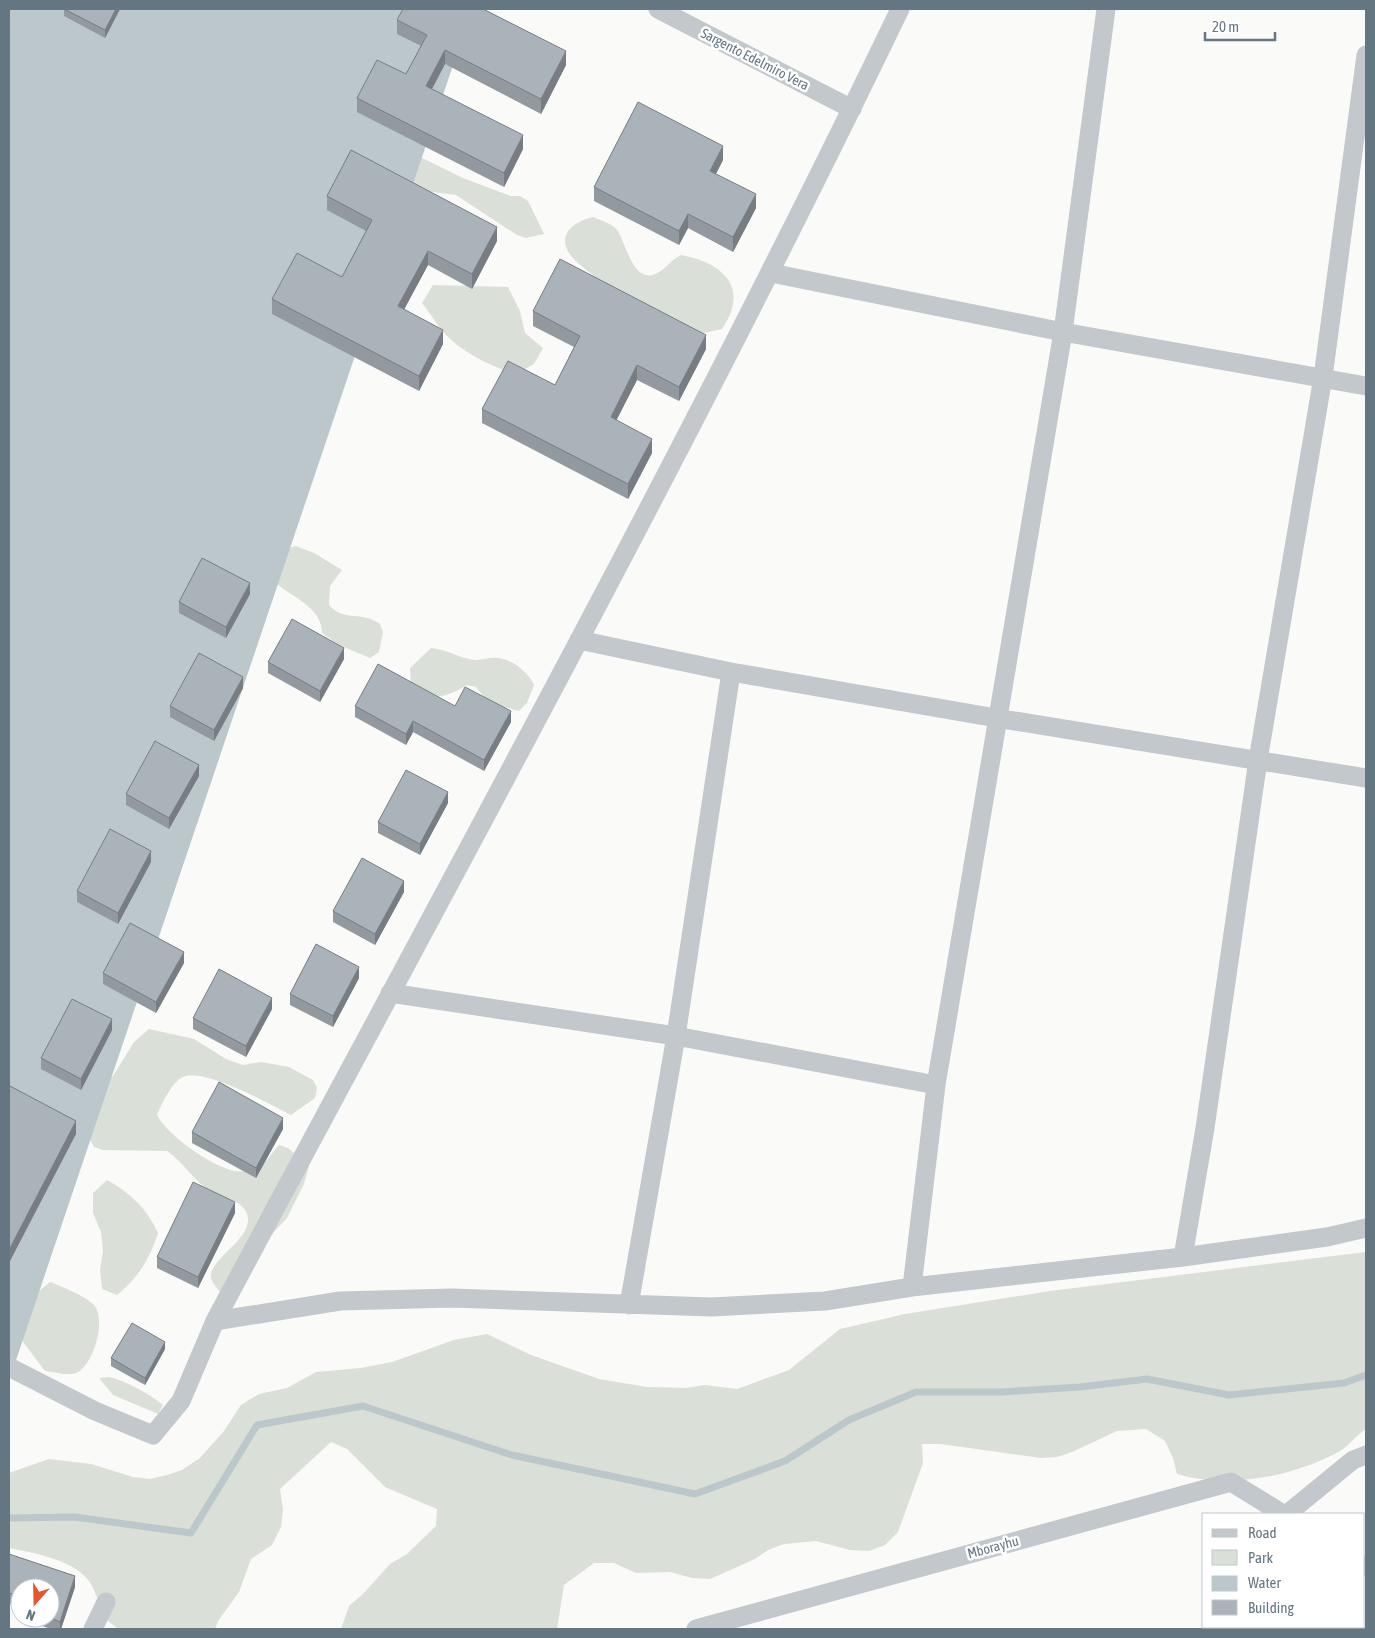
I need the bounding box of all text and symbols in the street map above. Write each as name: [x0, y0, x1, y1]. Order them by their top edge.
scale bar: [1205, 10, 1275, 42]
text: 20 m: [1212, 18, 1239, 35]
street label: Sargento Edelmiro Vera: [698, 25, 812, 93]
legend: [1202, 1513, 1365, 1628]
text: Road: [1248, 1524, 1277, 1541]
street label: Mborayhu: [966, 1533, 1020, 1561]
text: Park: [1248, 1549, 1273, 1566]
text: Water: [1248, 1574, 1281, 1591]
north arrow: [10, 1578, 60, 1628]
text: Building: [1248, 1599, 1294, 1616]
text: N: [24, 1606, 37, 1624]

